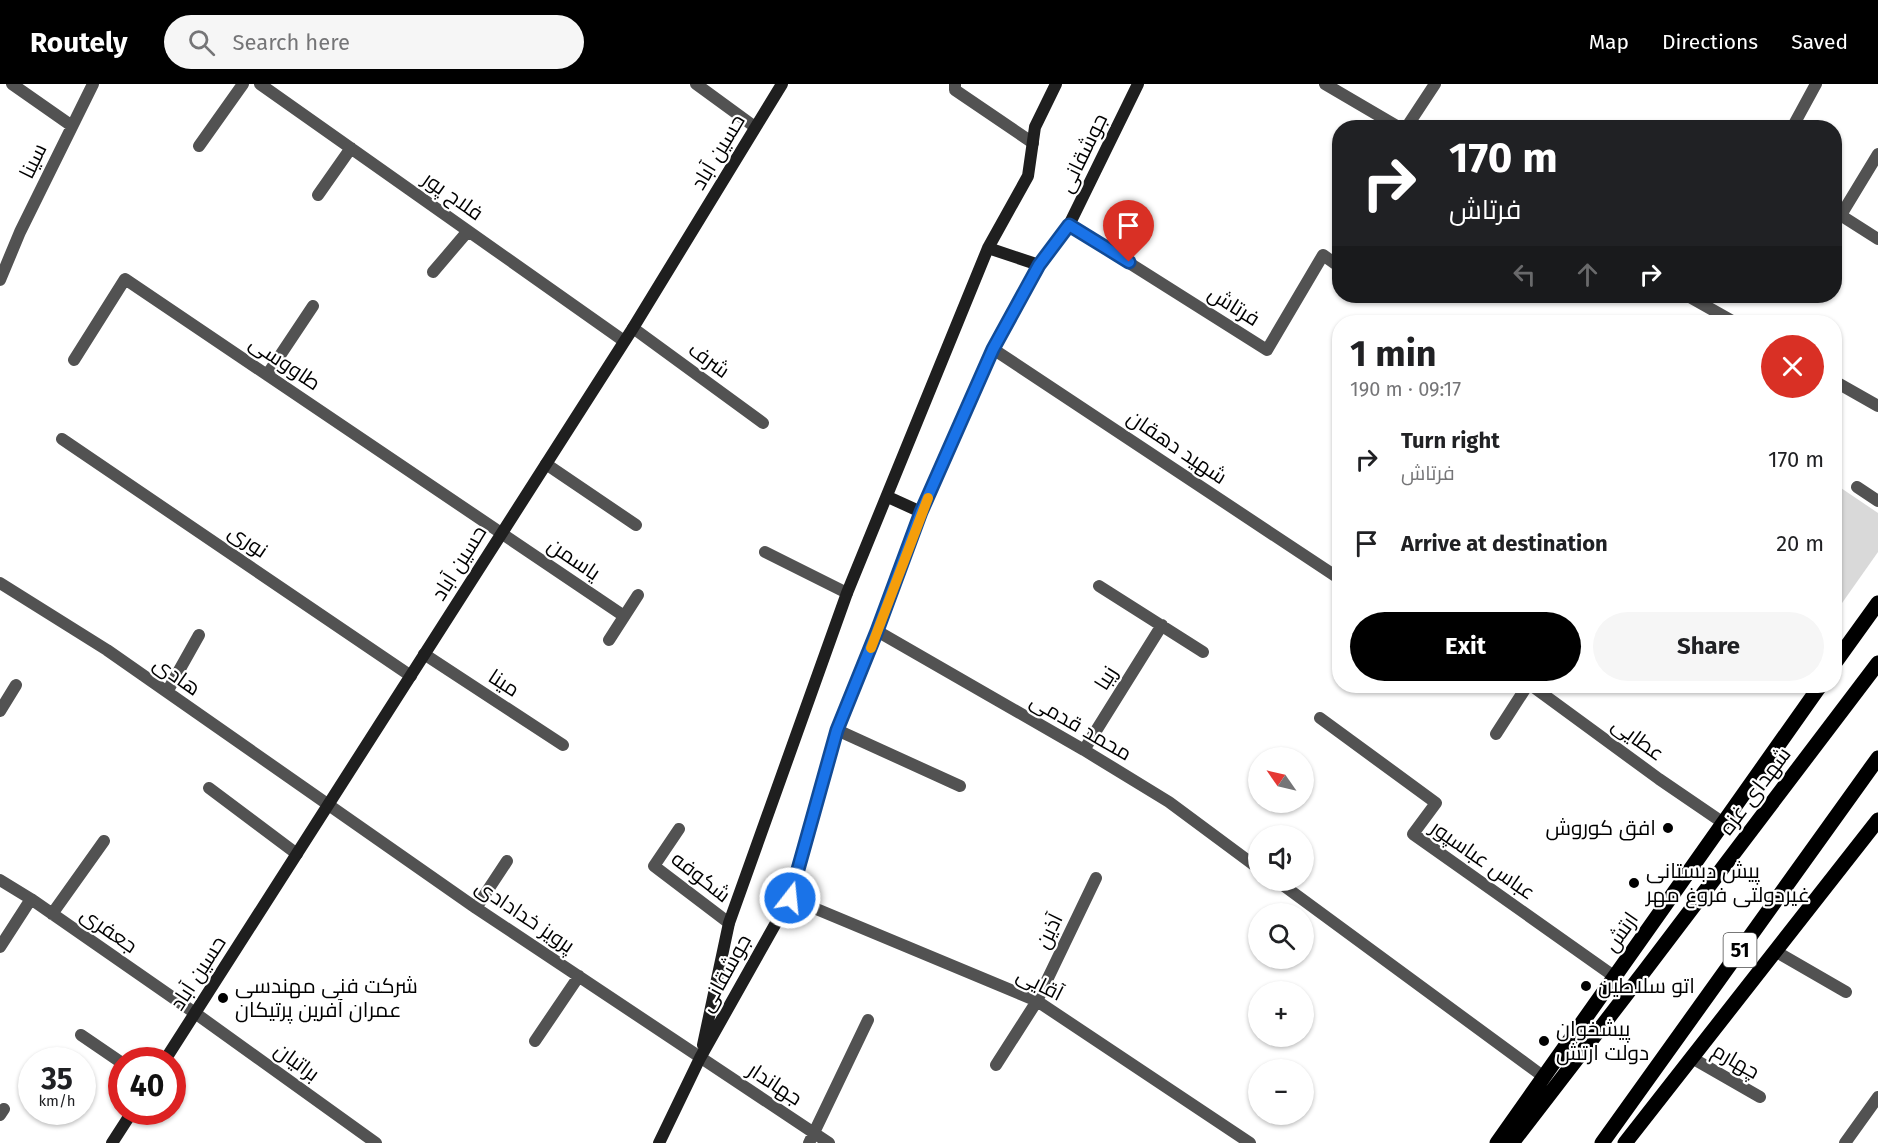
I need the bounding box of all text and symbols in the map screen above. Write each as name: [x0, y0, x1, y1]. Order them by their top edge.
search box: [164, 15, 584, 69]
text: Routely: [30, 26, 128, 59]
icon: search: [185, 26, 218, 59]
text: Search here: [233, 29, 350, 56]
text: Map: [1589, 29, 1629, 55]
text: Directions: [1662, 29, 1758, 55]
text: Saved: [1791, 29, 1848, 55]
street label: حسین آباد: [685, 109, 751, 195]
street label: جوشقانی: [1053, 109, 1113, 197]
text: 170 m: [1449, 133, 1558, 183]
street label: سینا: [13, 139, 53, 183]
icon: right: [1350, 144, 1428, 222]
street label: فلاح پور: [416, 165, 488, 227]
text: فرتاش: [1449, 194, 1521, 226]
pin: [1103, 200, 1154, 262]
icon: arrive: [1112, 209, 1145, 242]
icon: left: [1508, 258, 1541, 291]
icon: ahead: [1571, 258, 1604, 291]
icon: right: [1634, 258, 1667, 291]
street label: فرتاش: [1203, 280, 1265, 332]
street label: طاووسی: [244, 330, 326, 396]
text: 1 min: [1350, 332, 1437, 376]
button: close: [1761, 335, 1824, 398]
street label: شرف: [683, 336, 735, 384]
text: 190 m · 09:17: [1350, 377, 1461, 401]
street label: شهید دهقان: [1122, 404, 1232, 490]
text: Turn right: [1401, 427, 1500, 454]
icon: right: [1350, 443, 1383, 476]
text: 170 m: [1768, 446, 1824, 473]
text: فرتاش: [1401, 461, 1455, 485]
street label: نوری: [223, 518, 273, 564]
street label: حسین آباد: [426, 521, 492, 605]
icon: arrive: [1350, 527, 1383, 560]
text: Arrive at destination: [1401, 530, 1608, 557]
text: 20 m: [1776, 530, 1824, 557]
street label: یاسمن: [543, 532, 606, 586]
button: Exit: [1350, 612, 1581, 681]
button: Share: [1593, 612, 1824, 681]
street label: هادی: [148, 650, 206, 702]
street label: زیبا: [1089, 661, 1123, 695]
street label: مینا: [483, 663, 525, 703]
street label: محمد قدمی: [1026, 687, 1136, 767]
street label: عطایی: [1607, 711, 1669, 767]
street label: شهدای غزه: [1713, 742, 1797, 840]
north arrow: [1248, 747, 1314, 813]
map controls: [1248, 747, 1314, 1125]
street label: عباس عباسپور: [1425, 814, 1540, 906]
place label: افق کوروش: [1546, 815, 1656, 841]
marker: افق کوروش: [1661, 821, 1675, 835]
button: sound: [1248, 825, 1314, 891]
street label: شکوفه: [666, 846, 736, 908]
place label: پیش دبستانی غیردولتی فروغ مهر: [1645, 858, 1810, 909]
position arrow: [758, 866, 822, 930]
street label: پرویز خدادادی: [470, 873, 580, 960]
marker: پیش دبستانی غیردولتی فروغ مهر: [1627, 876, 1641, 890]
street label: جعفری: [76, 901, 142, 959]
button: search: [1248, 903, 1314, 969]
street label: ارتش: [1598, 907, 1644, 957]
street label: آذین: [1029, 909, 1069, 953]
street label: جوشقانی: [693, 930, 757, 1016]
street label: حسین آباد: [164, 931, 232, 1015]
road number: 51: [1724, 933, 1756, 967]
street label: آقایی: [1012, 961, 1068, 1007]
place label: شرکت فنی مهندسی عمران آفرین پرتیکان: [235, 973, 418, 1024]
place label: اتو سلاطین: [1598, 973, 1695, 999]
marker: اتو سلاطین: [1579, 979, 1593, 993]
button: +: [1248, 981, 1314, 1047]
marker: شرکت فنی مهندسی عمران آفرین پرتیکان: [216, 991, 230, 1005]
place label: پیشخوان دولت ارتش: [1556, 1016, 1649, 1066]
marker: پیشخوان دولت ارتش: [1537, 1034, 1551, 1048]
street label: براتیان: [269, 1037, 325, 1087]
street label: چهارم: [1707, 1037, 1764, 1086]
speed limit sign: 40: [108, 1047, 186, 1125]
street label: جهاندار: [742, 1056, 807, 1111]
button: −: [1248, 1059, 1314, 1125]
text: 35: [41, 1061, 73, 1097]
text: km/h: [38, 1092, 76, 1110]

